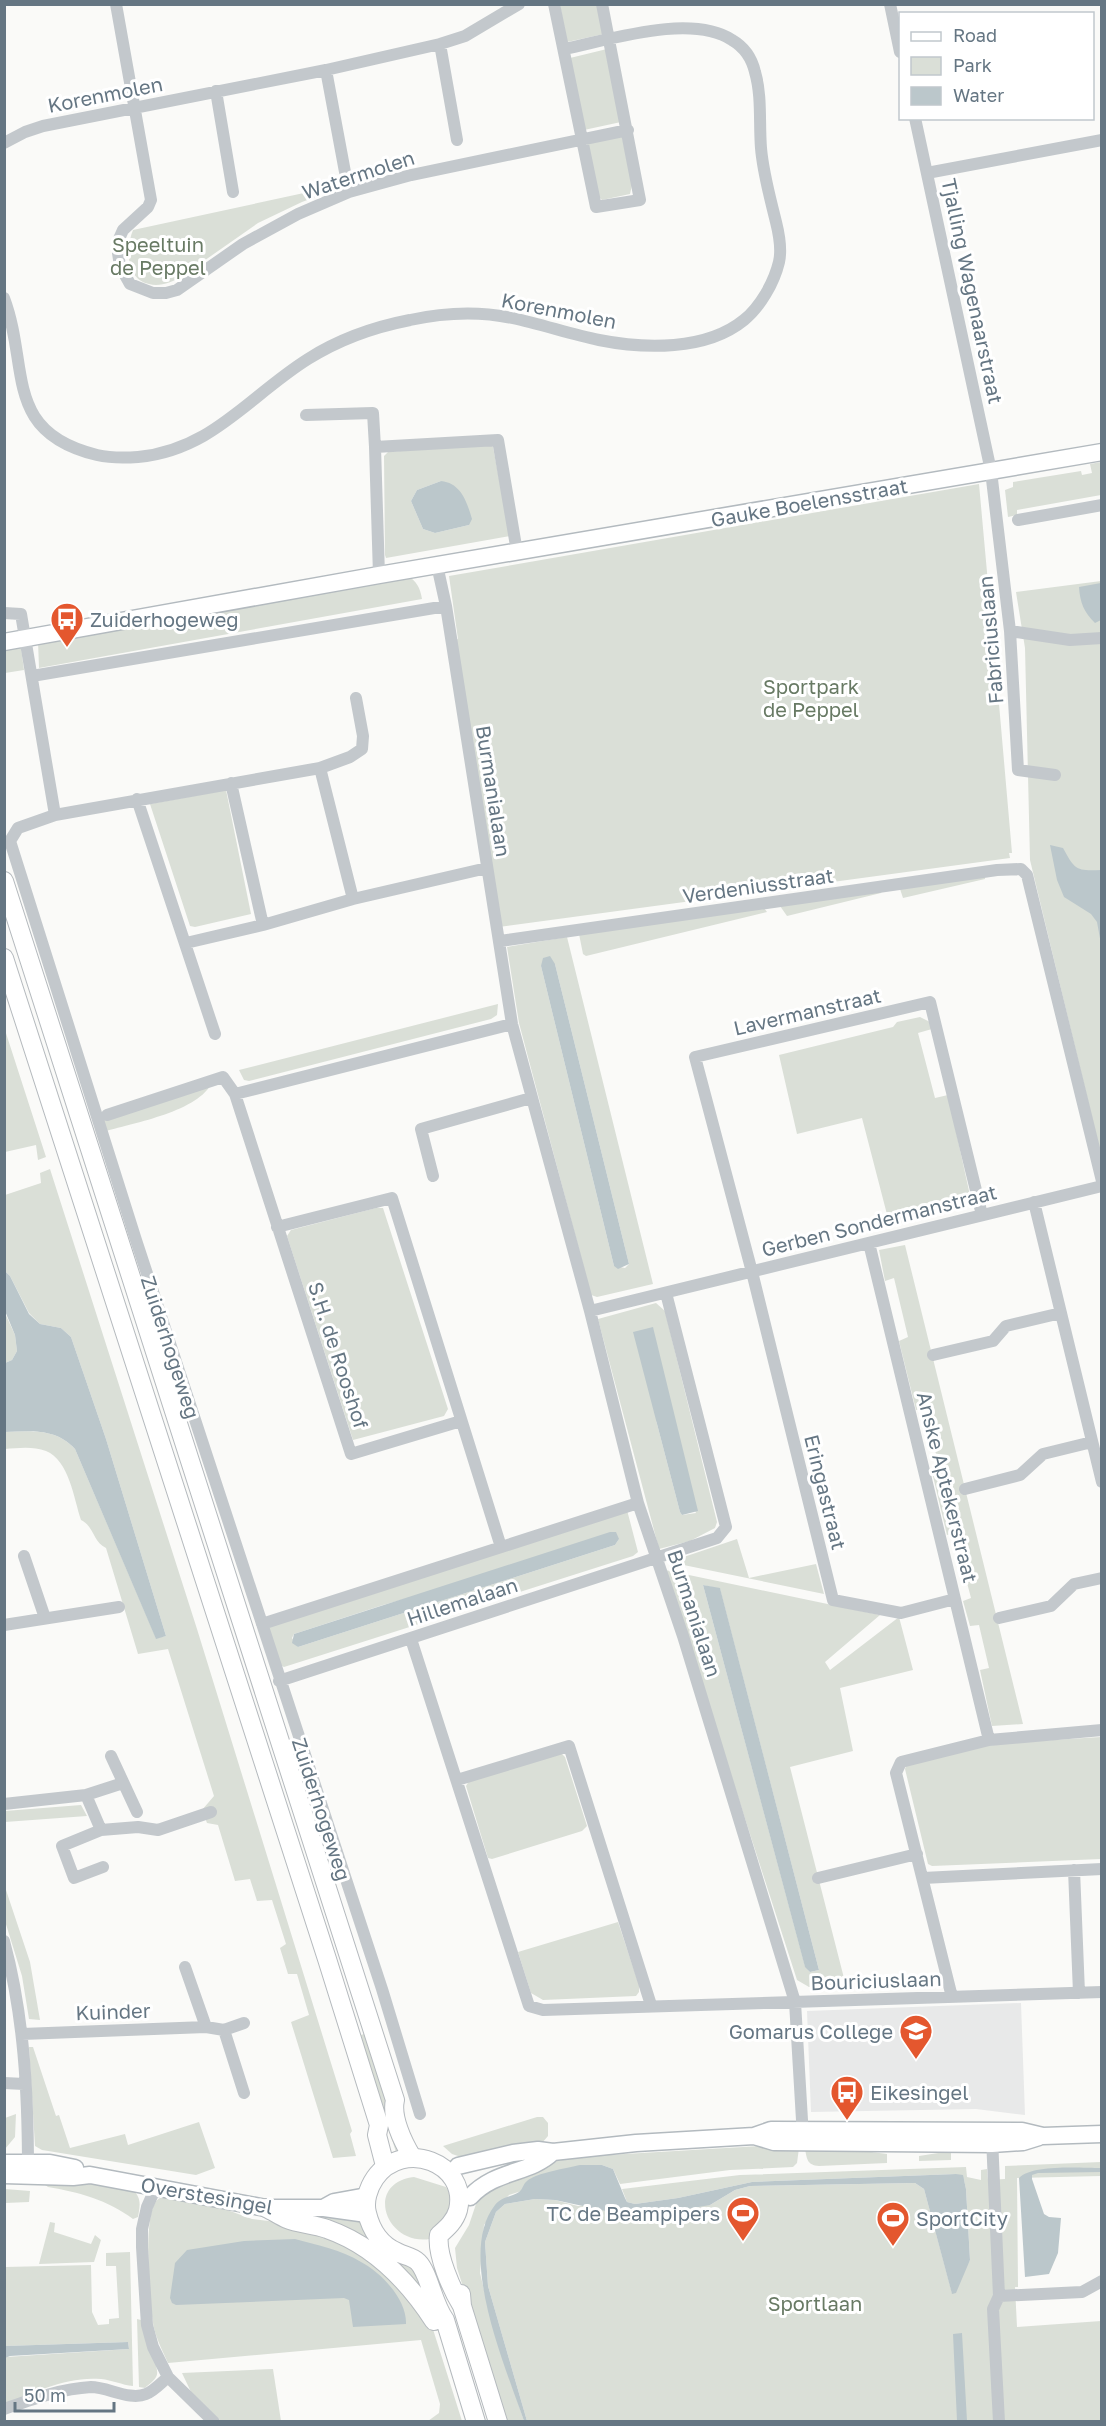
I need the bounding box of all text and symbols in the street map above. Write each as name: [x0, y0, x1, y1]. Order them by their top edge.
legend: [899, 12, 1094, 120]
text: Road: [953, 24, 997, 46]
text: Park: [953, 54, 992, 76]
street label: Korenmolen: [45, 71, 165, 117]
text: Water: [953, 84, 1004, 106]
street label: Watermolen: [299, 145, 417, 203]
street label: Tjalling Wagenaarstraat: [937, 176, 1009, 406]
park label: Speeltuin de Peppel: [110, 232, 206, 279]
street label: Korenmolen: [499, 287, 619, 333]
street label: Gauke Boelensstraat: [709, 473, 909, 531]
street label: Fabriciuslaan: [972, 575, 1008, 705]
bus stop icon: Zuiderhogeweg: [49, 601, 85, 648]
place label: Zuiderhogeweg: [90, 607, 239, 631]
park label: Sportpark de Peppel: [763, 674, 859, 721]
street label: Burmanialaan: [472, 724, 516, 858]
street label: Verdeniusstraat: [681, 863, 835, 907]
street label: Lavermanstraat: [731, 982, 883, 1040]
street label: Gerben Sondermanstraat: [759, 1179, 999, 1261]
street label: Zuiderhogeweg: [137, 1273, 205, 1421]
street label: S.H. de Rooshof: [304, 1278, 374, 1432]
street label: Anske Aptekerstraat: [913, 1389, 983, 1585]
street label: Eringastraat: [800, 1432, 852, 1552]
street label: Burmanialaan: [663, 1546, 727, 1680]
street label: Hillemalaan: [404, 1572, 520, 1630]
street label: Zuiderhogeweg: [288, 1735, 356, 1883]
street label: Bouriciuslaan: [810, 1966, 942, 1994]
street label: Kuinder: [75, 1998, 151, 2024]
school or university icon: Gomarus College: [898, 2013, 934, 2060]
place label: Gomarus College: [729, 2019, 893, 2043]
bus stop icon: Eikesingel: [829, 2074, 865, 2121]
place label: Eikesingel: [870, 2080, 969, 2104]
street label: Overstesingel: [139, 2172, 275, 2218]
sports icon: TC de Beampipers: [725, 2195, 761, 2242]
sports icon: SportCity: [875, 2200, 911, 2247]
place label: TC de Beampipers: [547, 2201, 720, 2225]
place label: SportCity: [916, 2206, 1008, 2230]
park label: Sportlaan: [768, 2291, 862, 2315]
scale bar: [15, 2375, 114, 2413]
text: 50 m: [24, 2384, 66, 2406]

